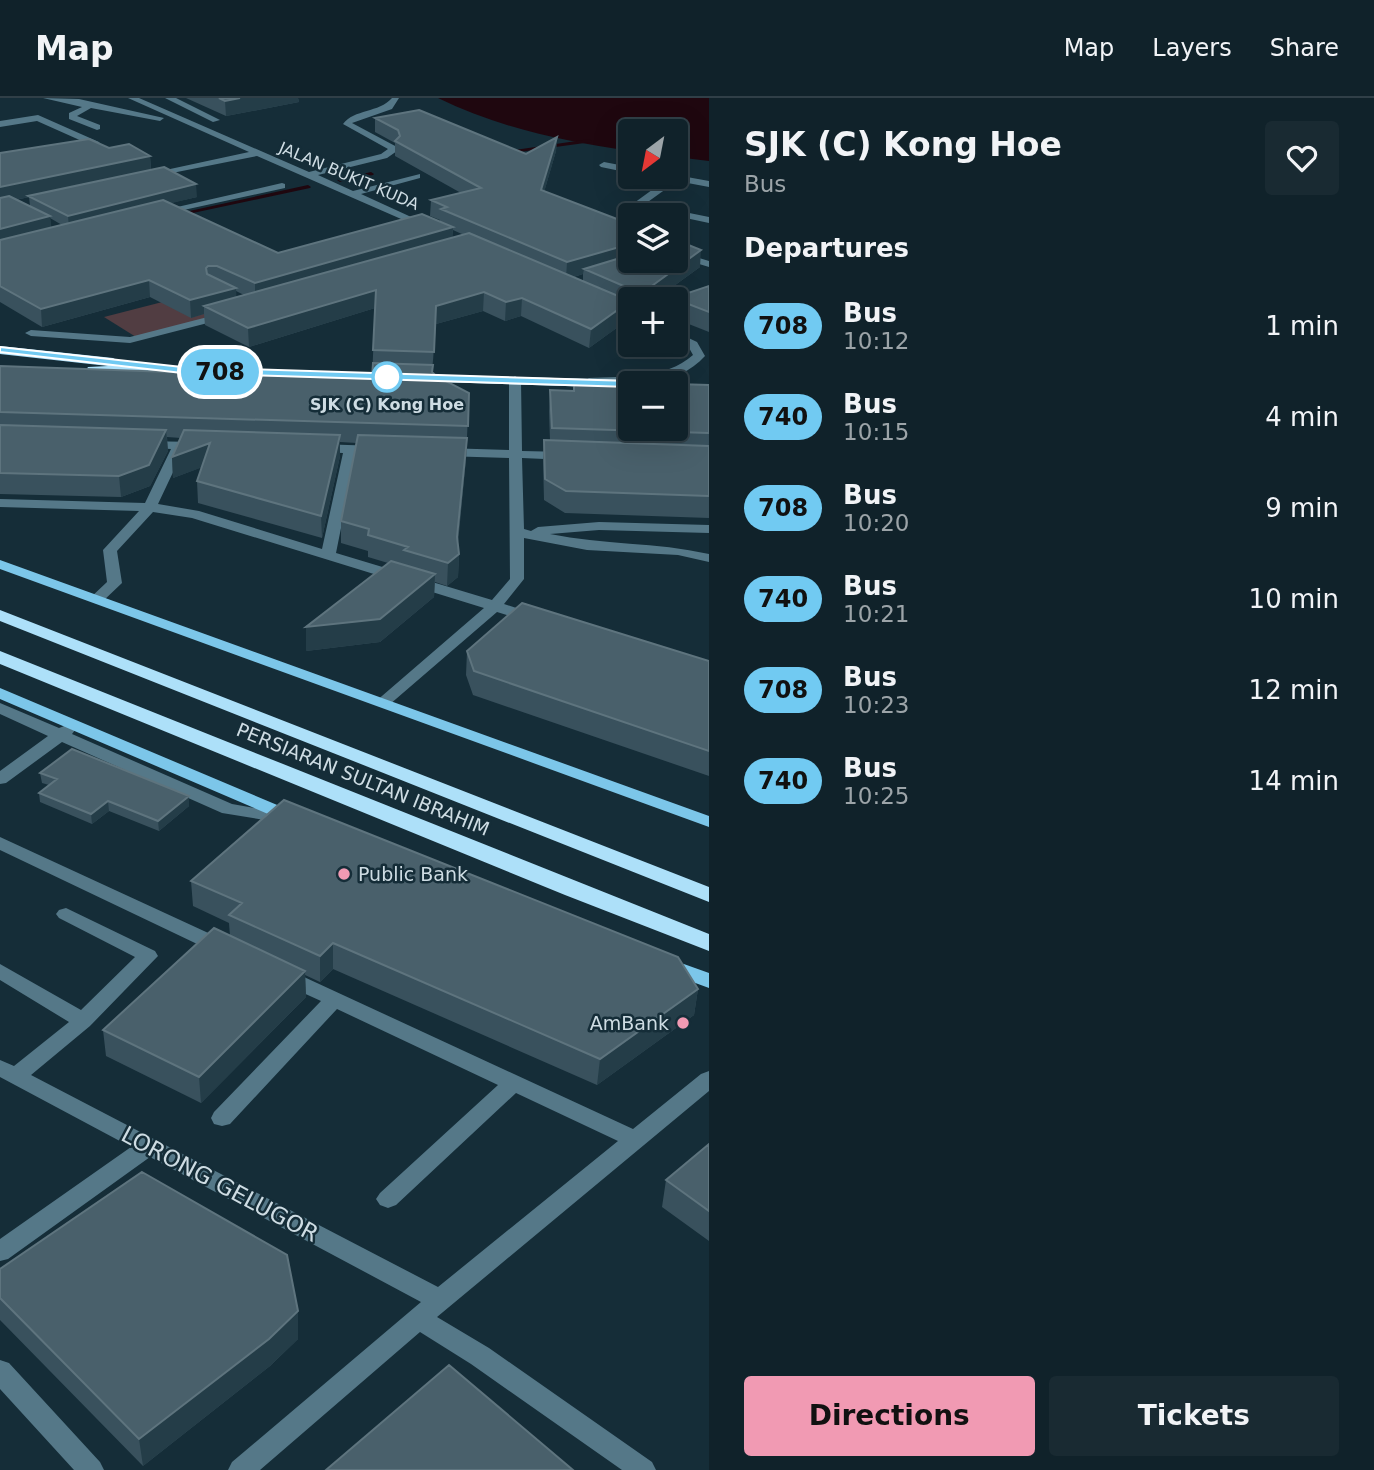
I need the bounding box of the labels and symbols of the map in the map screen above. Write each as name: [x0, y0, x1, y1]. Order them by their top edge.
north arrow: [618, 119, 688, 189]
street label: JALAN BUKIT KUDA: [275, 138, 422, 214]
line badge: 708: [180, 349, 260, 395]
marker: SJK (C) Kong Hoe: [372, 362, 402, 392]
place label: SJK (C) Kong Hoe: [310, 395, 464, 414]
street label: PERSIARAN SULTAN IBRAHIM: [233, 718, 493, 840]
place label: Public Bank: [358, 863, 468, 885]
marker: Public Bank: [336, 866, 352, 882]
place label: AmBank: [590, 1012, 669, 1034]
marker: AmBank: [675, 1015, 691, 1031]
street label: LORONG GELUGOR: [117, 1121, 323, 1247]

